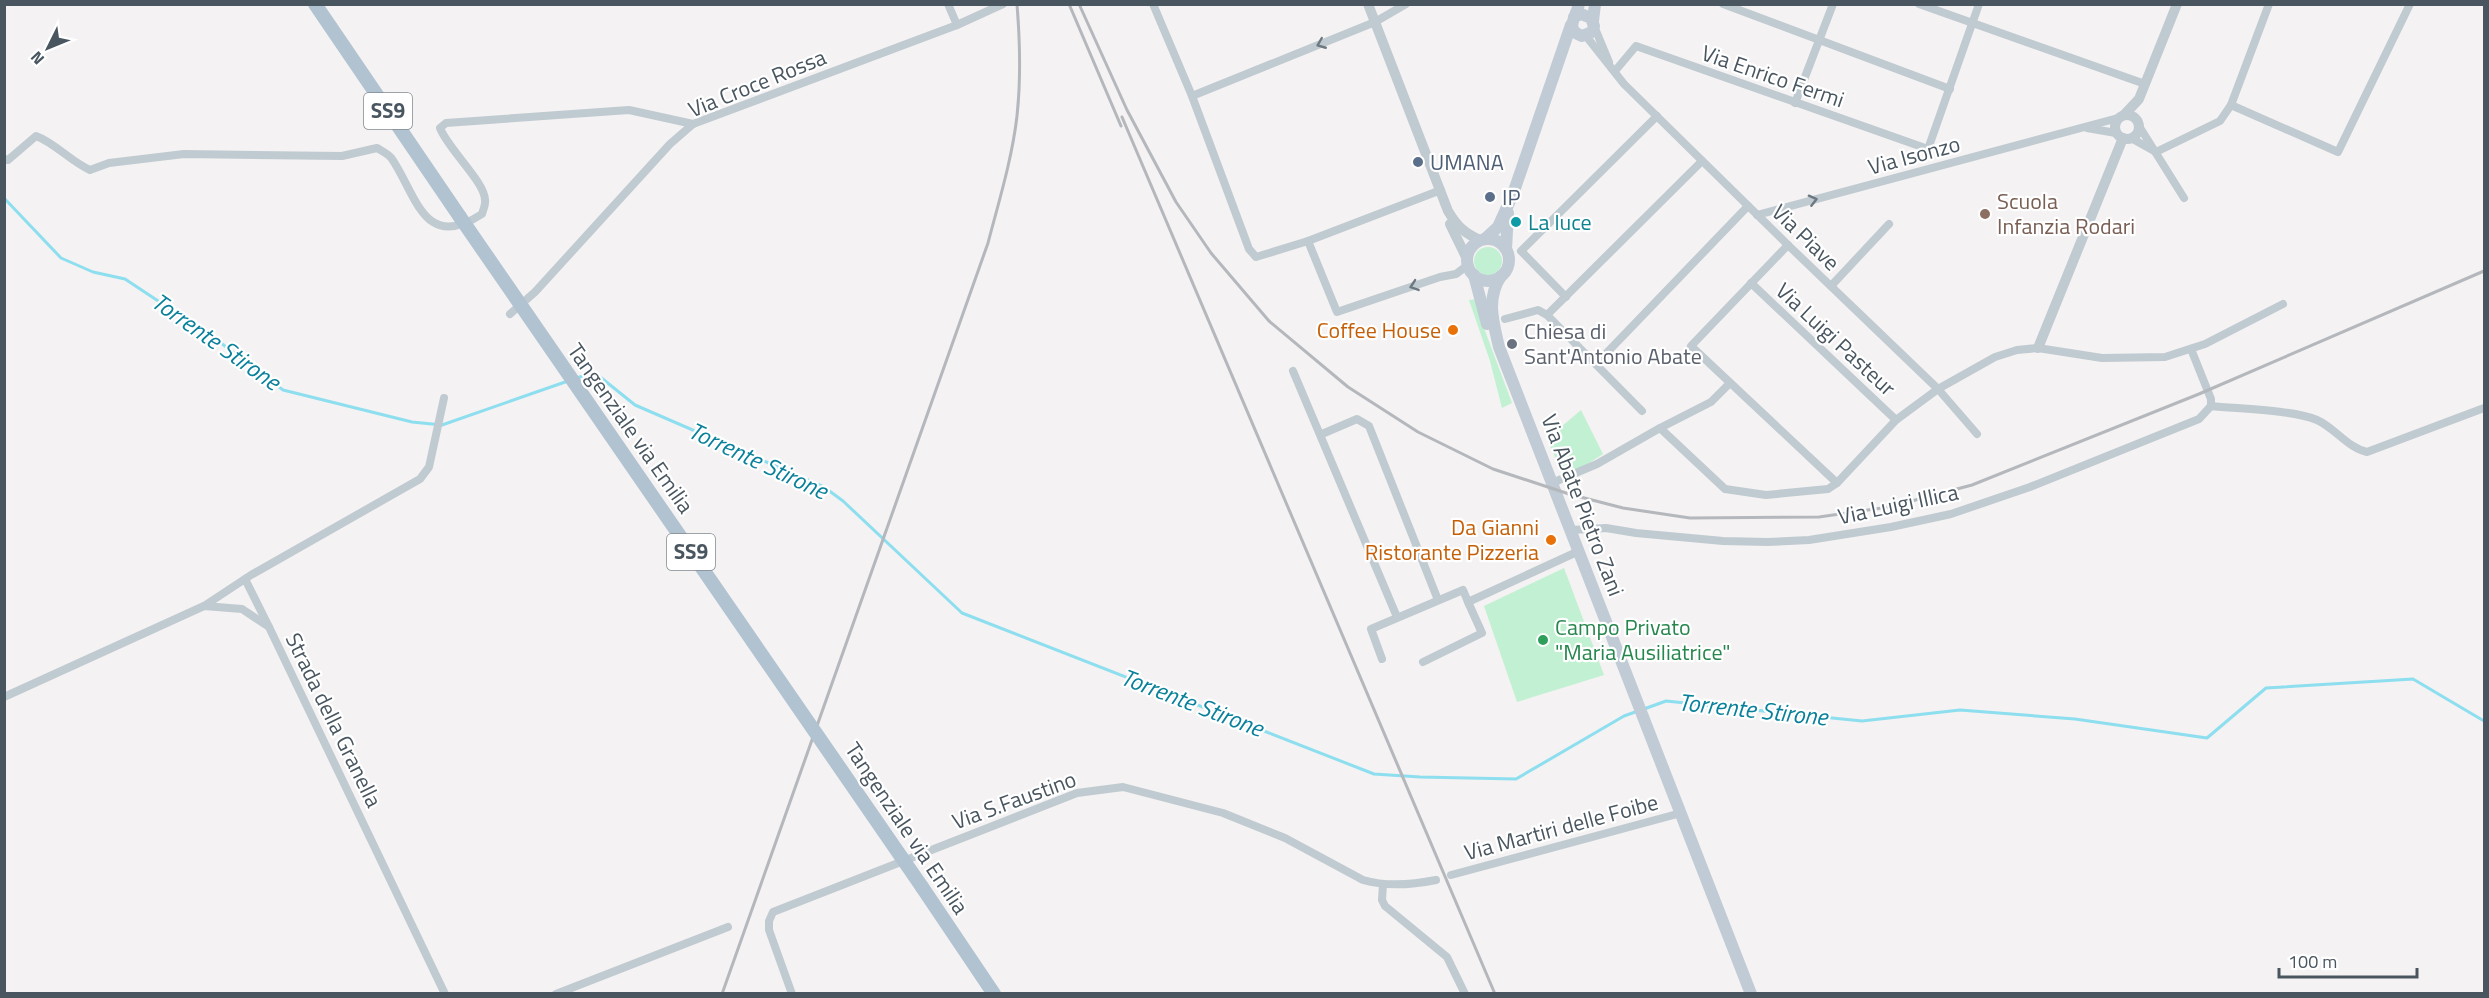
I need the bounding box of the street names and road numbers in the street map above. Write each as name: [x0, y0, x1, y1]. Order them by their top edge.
street label: Via Enrico Fermi: [1697, 36, 1849, 116]
street label: Via Croce Rossa: [683, 40, 831, 126]
road number: SS9: [364, 93, 412, 129]
street label: Via Isonzo: [1864, 126, 1964, 184]
street label: Via Piave: [1764, 196, 1848, 278]
street label: Via Luigi Pasteur: [1768, 274, 1904, 404]
street label: Tangenziale via Emilia: [559, 336, 703, 520]
street label: Via Abate Pietro Zani: [1533, 409, 1633, 601]
street label: Via Luigi Illica: [1835, 475, 1961, 533]
road number: SS9: [667, 534, 715, 570]
street label: Strada della Granella: [277, 627, 391, 813]
street label: Tangenziale via Emilia: [837, 735, 977, 921]
street label: Via S.Faustino: [947, 762, 1081, 838]
street label: Via Martiri delle Foibe: [1460, 785, 1662, 869]

